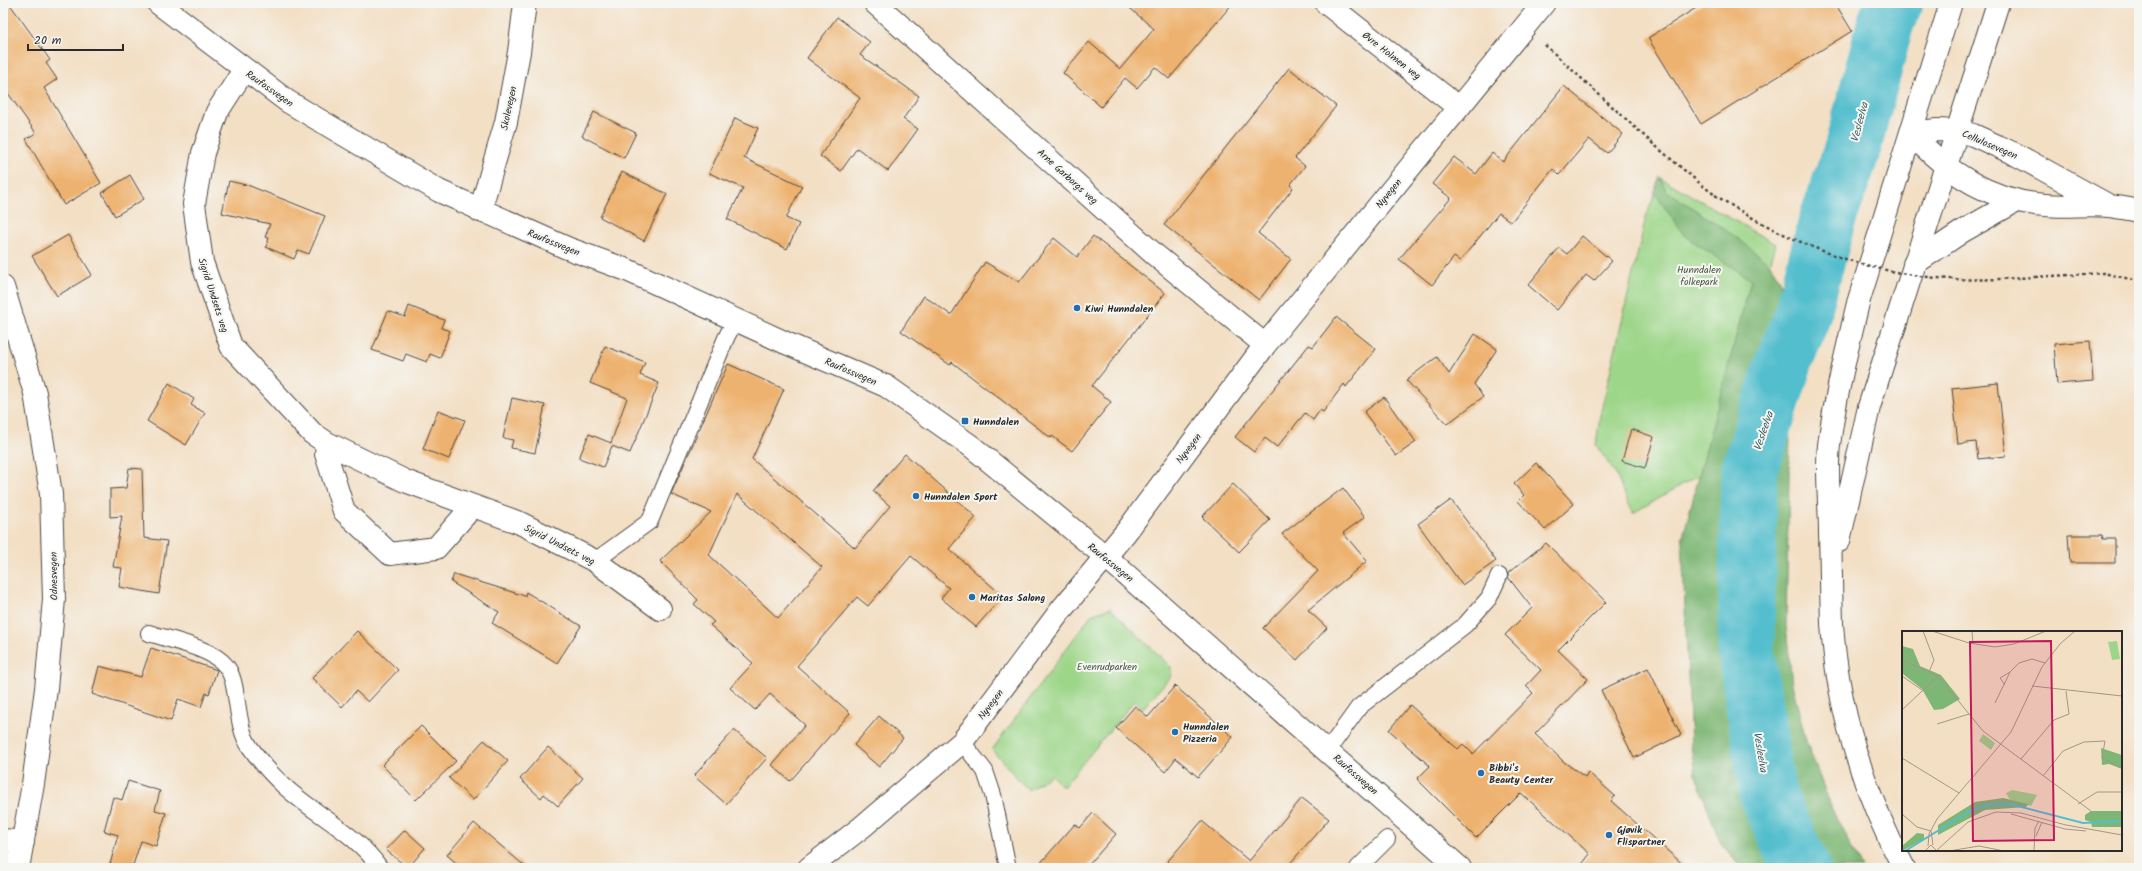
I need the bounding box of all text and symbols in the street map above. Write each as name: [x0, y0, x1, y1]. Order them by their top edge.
scale bar: [28, 26, 123, 52]
street label: Øvre Holmen veg: [1358, 28, 1425, 84]
text: 20 m: [34, 31, 62, 50]
street label: Raufossvegen: [242, 66, 297, 111]
street label: Skolevegen: [496, 85, 521, 132]
water label: Vesleelva: [1846, 100, 1874, 144]
street label: Cellulosevegen: [1959, 126, 2020, 164]
street label: Arne Garborgs veg: [1033, 145, 1101, 209]
street label: Nyvegen: [1372, 175, 1406, 212]
street label: Raufossvegen: [525, 225, 582, 261]
street label: Sigrid Undsets veg: [193, 256, 233, 335]
park label: Hunndalen folkepark: [1677, 262, 1721, 290]
place label: Kiwi Hunndalen: [1085, 301, 1154, 317]
marker: Kiwi Hunndalen: [1072, 303, 1082, 313]
street label: Raufossvegen: [822, 354, 879, 390]
water label: Vesleelva: [1749, 408, 1779, 453]
place label: Hunndalen: [973, 414, 1019, 430]
marker: Hunndalen: [960, 416, 970, 426]
street label: Nyvegen: [1172, 430, 1206, 467]
place label: Hunndalen Sport: [924, 489, 998, 505]
marker: Hunndalen Sport: [911, 491, 921, 501]
street label: Sigrid Undsets veg: [521, 520, 598, 570]
street label: Raufossvegen: [1084, 539, 1137, 586]
street label: Odnesvegen: [46, 552, 62, 600]
place label: Maritas Salong: [980, 590, 1045, 606]
marker: Maritas Salong: [967, 592, 977, 602]
inset map: [1902, 631, 2122, 851]
park label: Evenrudparken: [1077, 659, 1137, 675]
street label: Nyvegen: [974, 686, 1008, 723]
place label: Hunndalen Pizzeria: [1183, 719, 1229, 747]
marker: Hunndalen Pizzeria: [1170, 727, 1180, 737]
water label: Vesleelva: [1748, 731, 1772, 774]
street label: Raufossvegen: [1329, 751, 1382, 799]
place label: Bibbi's Beauty Center: [1489, 760, 1554, 788]
marker: Bibbi's Beauty Center: [1476, 768, 1486, 778]
place label: Gjøvik Flispartner: [1617, 822, 1665, 850]
marker: Gjøvik Flispartner: [1604, 830, 1614, 840]

